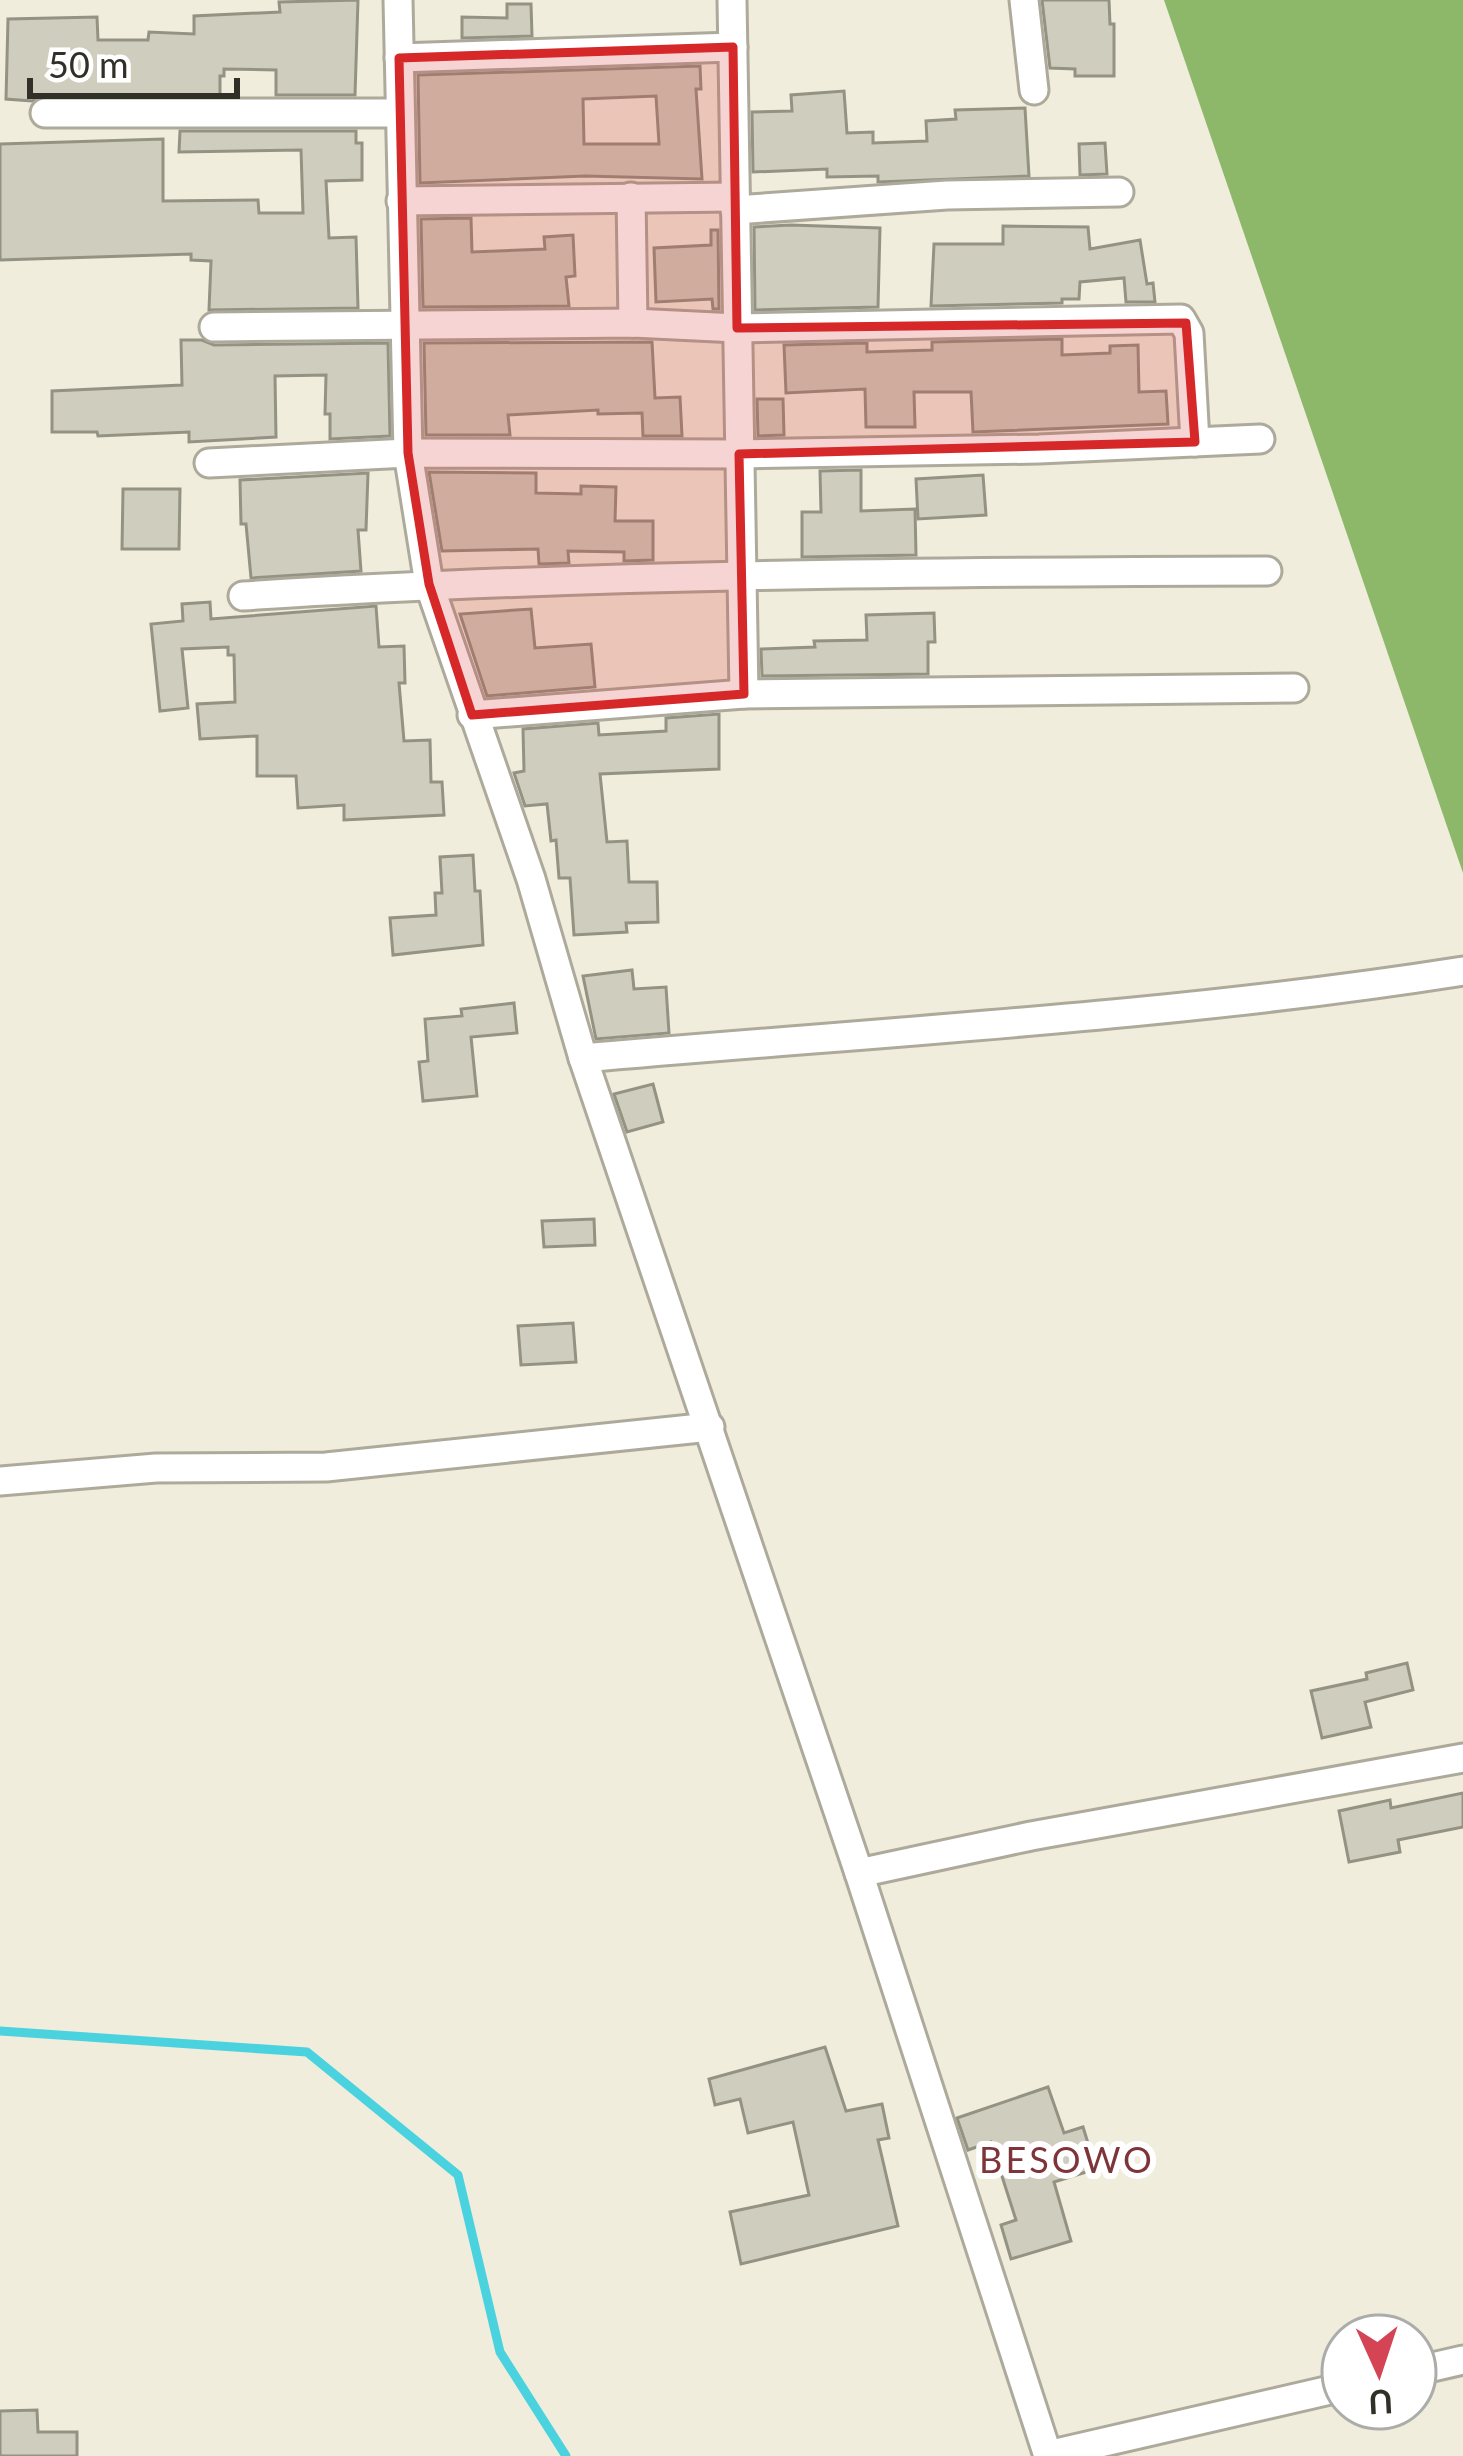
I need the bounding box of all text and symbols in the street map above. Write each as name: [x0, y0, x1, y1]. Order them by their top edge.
scale bar: [30, 24, 237, 98]
text: 50 m: [48, 42, 129, 86]
district label: BESOWO: [979, 2137, 1155, 2181]
north arrow: [1319, 2312, 1439, 2432]
text: U: [1367, 2382, 1394, 2424]

